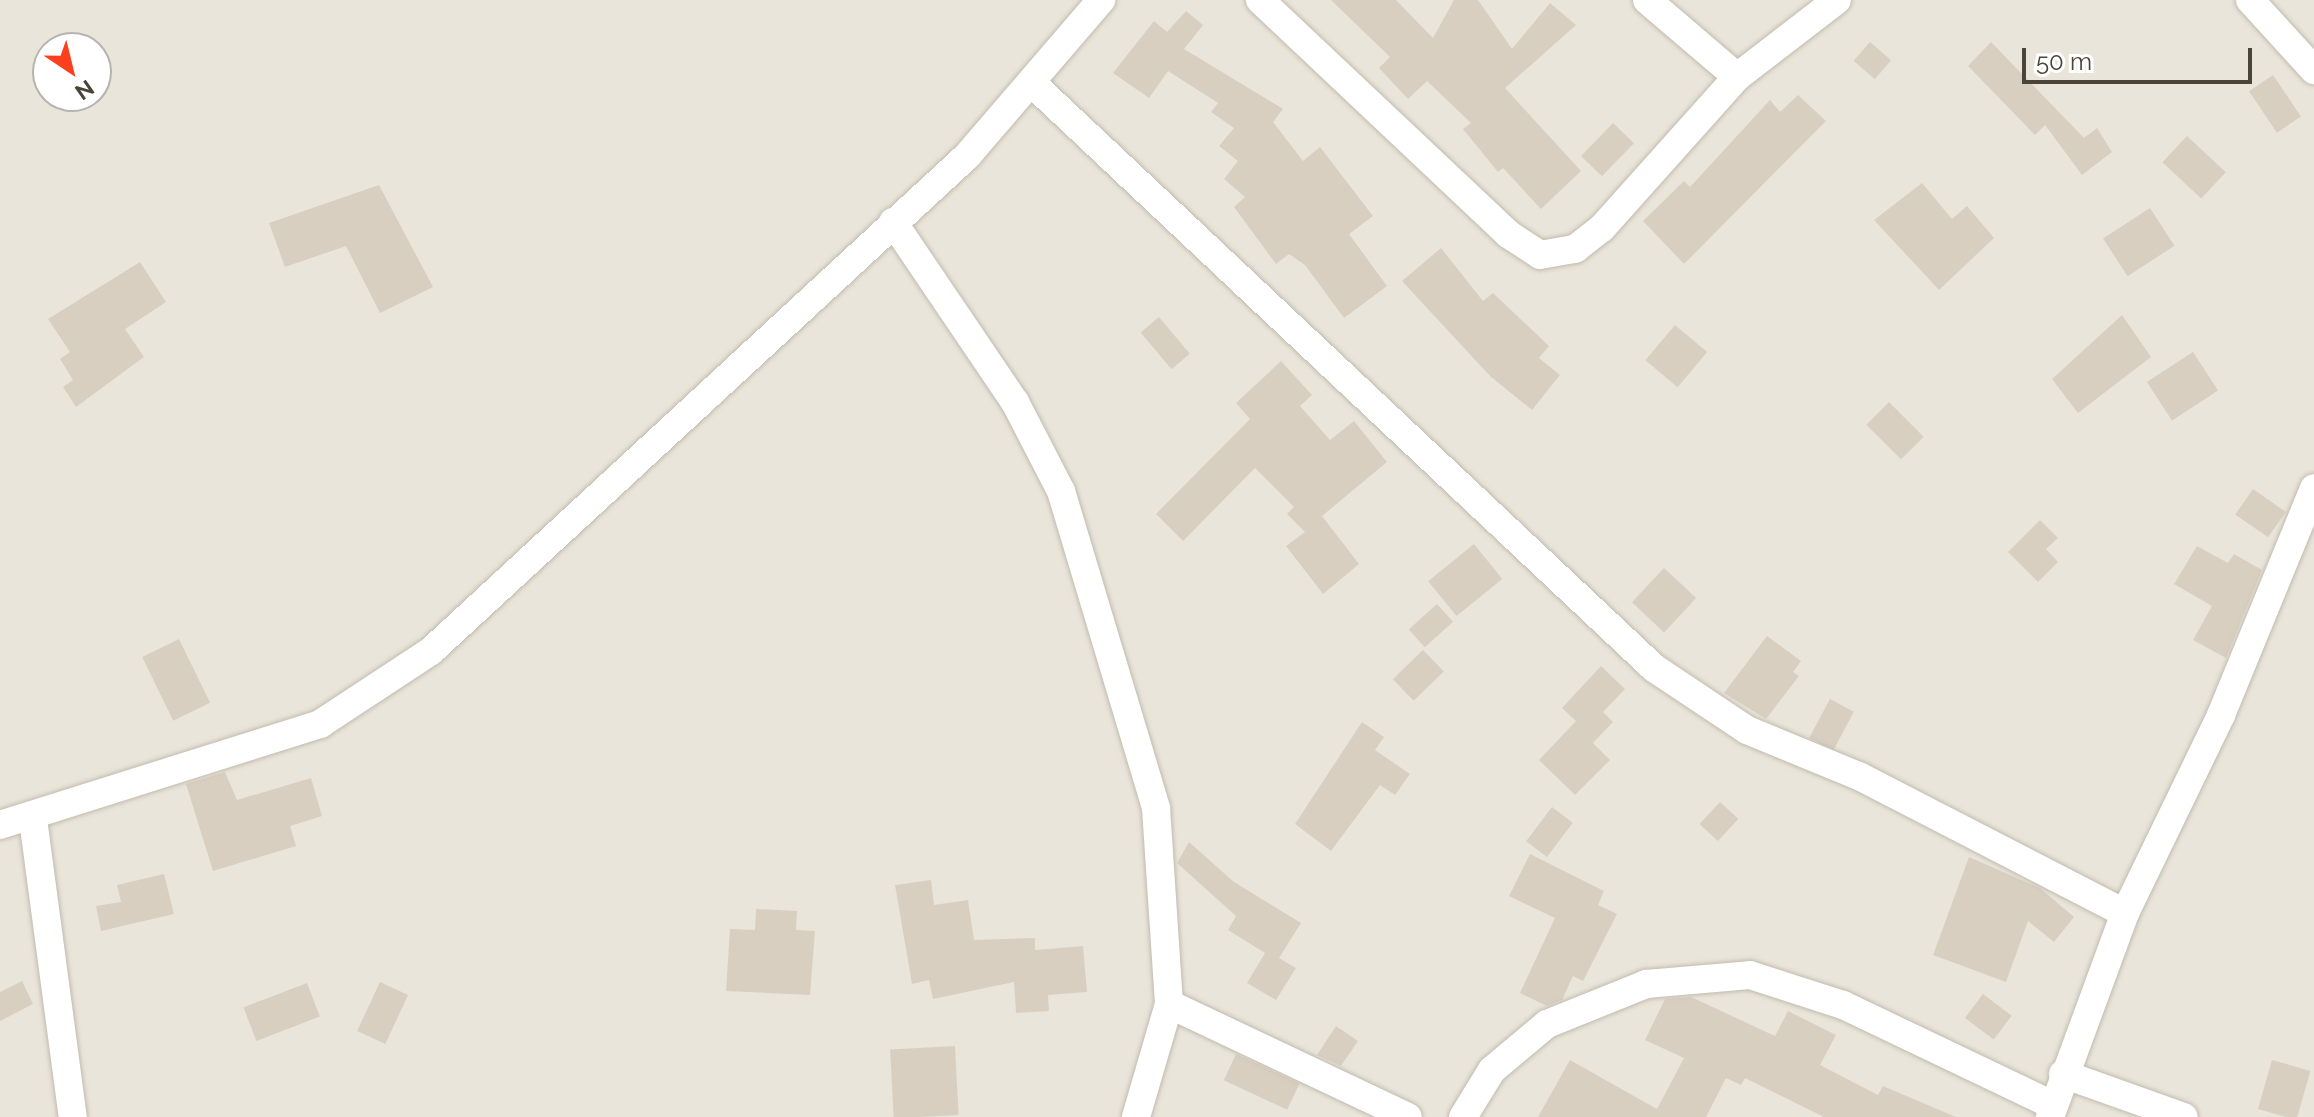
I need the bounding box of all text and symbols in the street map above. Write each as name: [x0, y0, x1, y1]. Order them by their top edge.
north arrow: [32, 32, 112, 112]
scale bar: [2026, 32, 2256, 82]
text: 50 m: [2036, 47, 2092, 76]
text: N: [70, 75, 99, 105]

